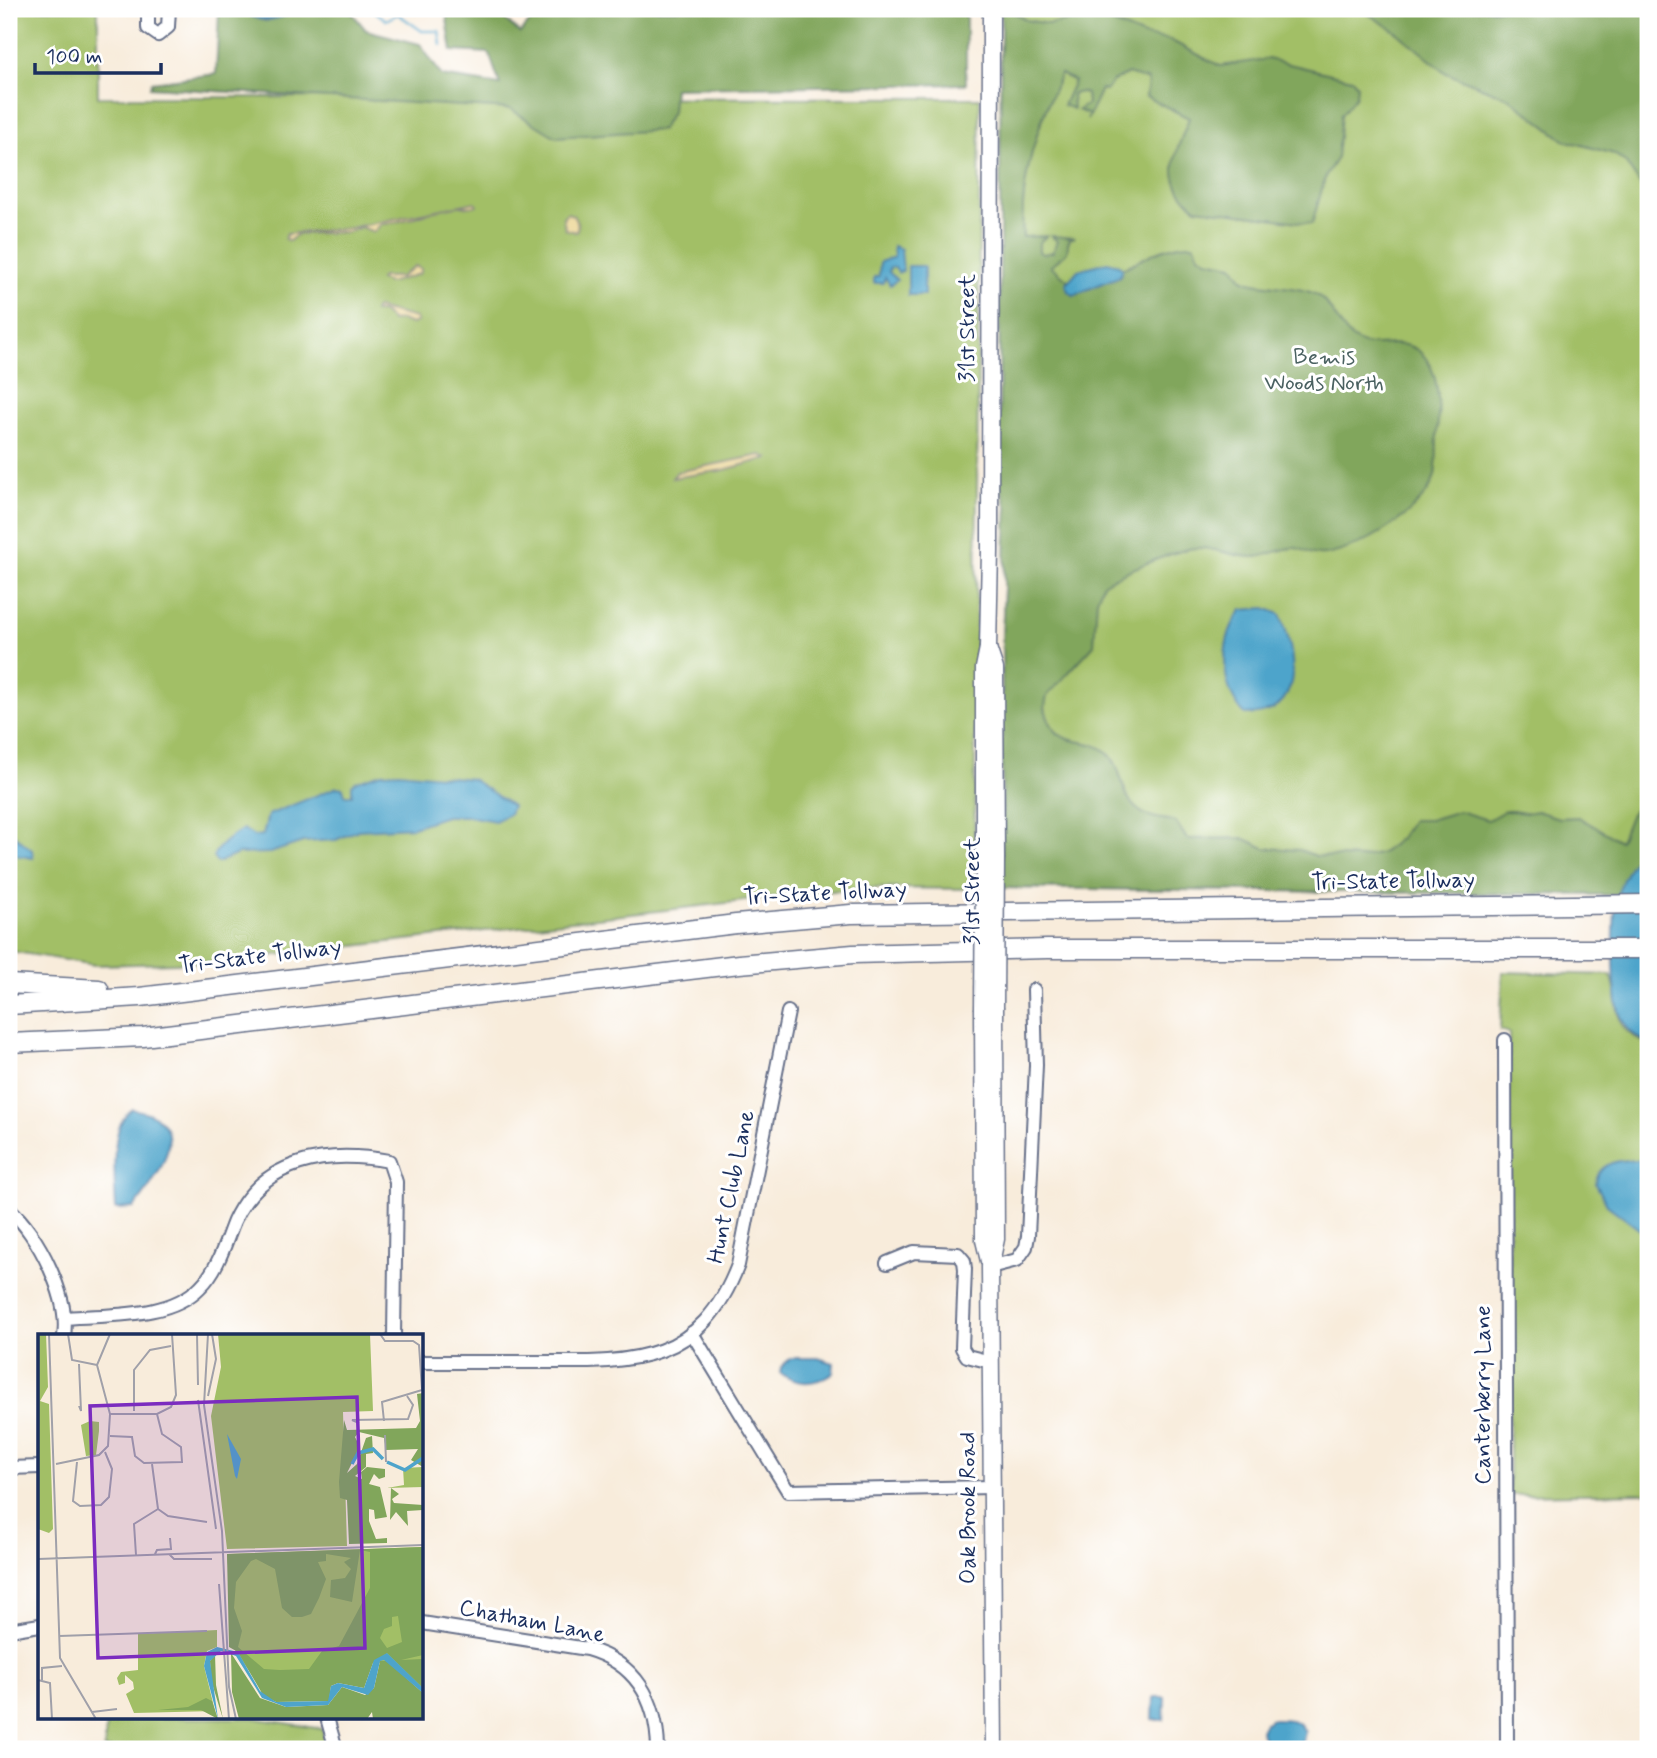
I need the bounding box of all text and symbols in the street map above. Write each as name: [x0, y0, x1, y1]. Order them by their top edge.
scale bar: [35, 32, 161, 76]
text: 100 m: [46, 43, 102, 71]
street label: 31st Street: [953, 273, 983, 382]
park label: Bemis Woods North: [1264, 343, 1384, 399]
street label: 31st Street: [958, 836, 988, 945]
street label: Tri-State Tollway: [1311, 866, 1475, 898]
street label: Tri-State Tollway: [742, 875, 908, 913]
street label: Tri-State Tollway: [177, 932, 343, 982]
street label: Hunt Club Lane: [701, 1107, 763, 1266]
street label: Canterberry Lane: [1469, 1305, 1499, 1485]
inset map: [38, 1334, 424, 1720]
street label: Oak Brook Road: [954, 1432, 984, 1584]
street label: Chatham Lane: [457, 1593, 608, 1651]

